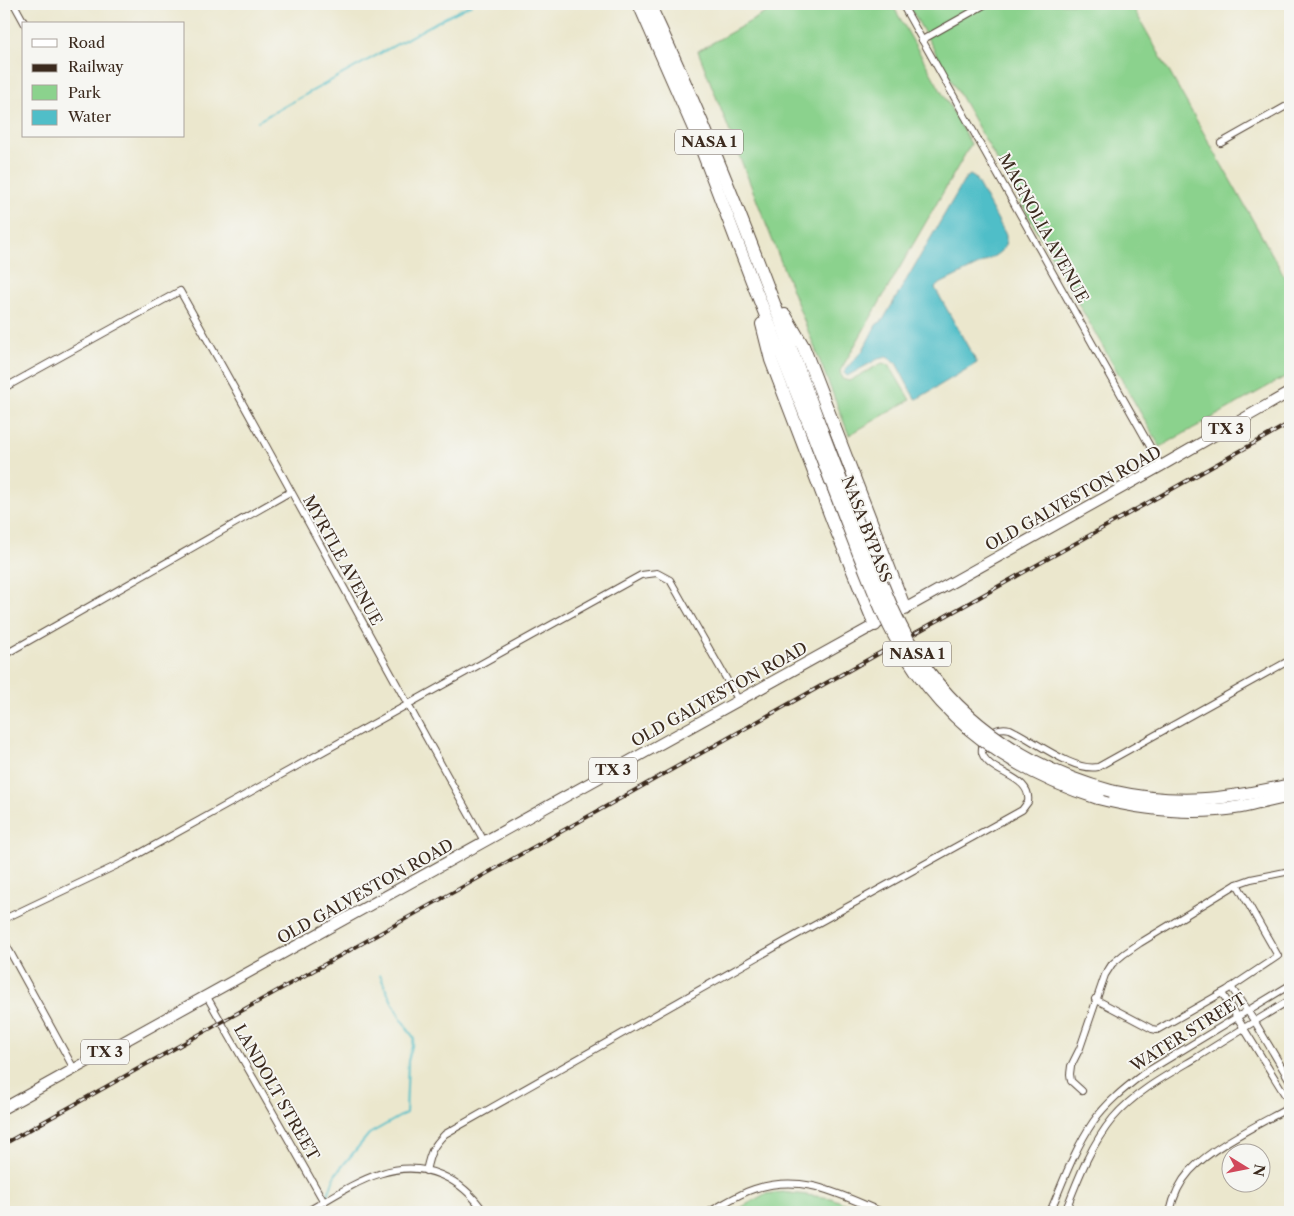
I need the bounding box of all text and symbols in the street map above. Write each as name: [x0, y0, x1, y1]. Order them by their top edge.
legend: [22, 22, 185, 138]
text: Road: [68, 33, 105, 52]
text: Railway: [68, 57, 124, 76]
text: Park: [68, 83, 102, 102]
text: Water: [67, 107, 112, 126]
road number: NASA 1: [675, 130, 743, 154]
street label: MAGNOLIA AVENUE: [995, 150, 1093, 306]
road number: TX 3: [1202, 416, 1250, 442]
street label: OLD GALVESTON ROAD: [981, 441, 1165, 555]
street label: NASA BYPASS: [837, 473, 897, 585]
street label: MYRTLE AVENUE: [299, 491, 387, 629]
street label: OLD GALVESTON ROAD: [627, 637, 811, 751]
road number: NASA 1: [883, 642, 951, 666]
road number: TX 3: [589, 758, 637, 782]
street label: OLD GALVESTON ROAD: [273, 834, 457, 948]
street label: WATER STREET: [1126, 988, 1250, 1076]
street label: LANDOLT STREET: [230, 1020, 324, 1164]
road number: TX 3: [81, 1040, 129, 1064]
north arrow: [1222, 1144, 1272, 1194]
text: N: [1249, 1163, 1269, 1178]

